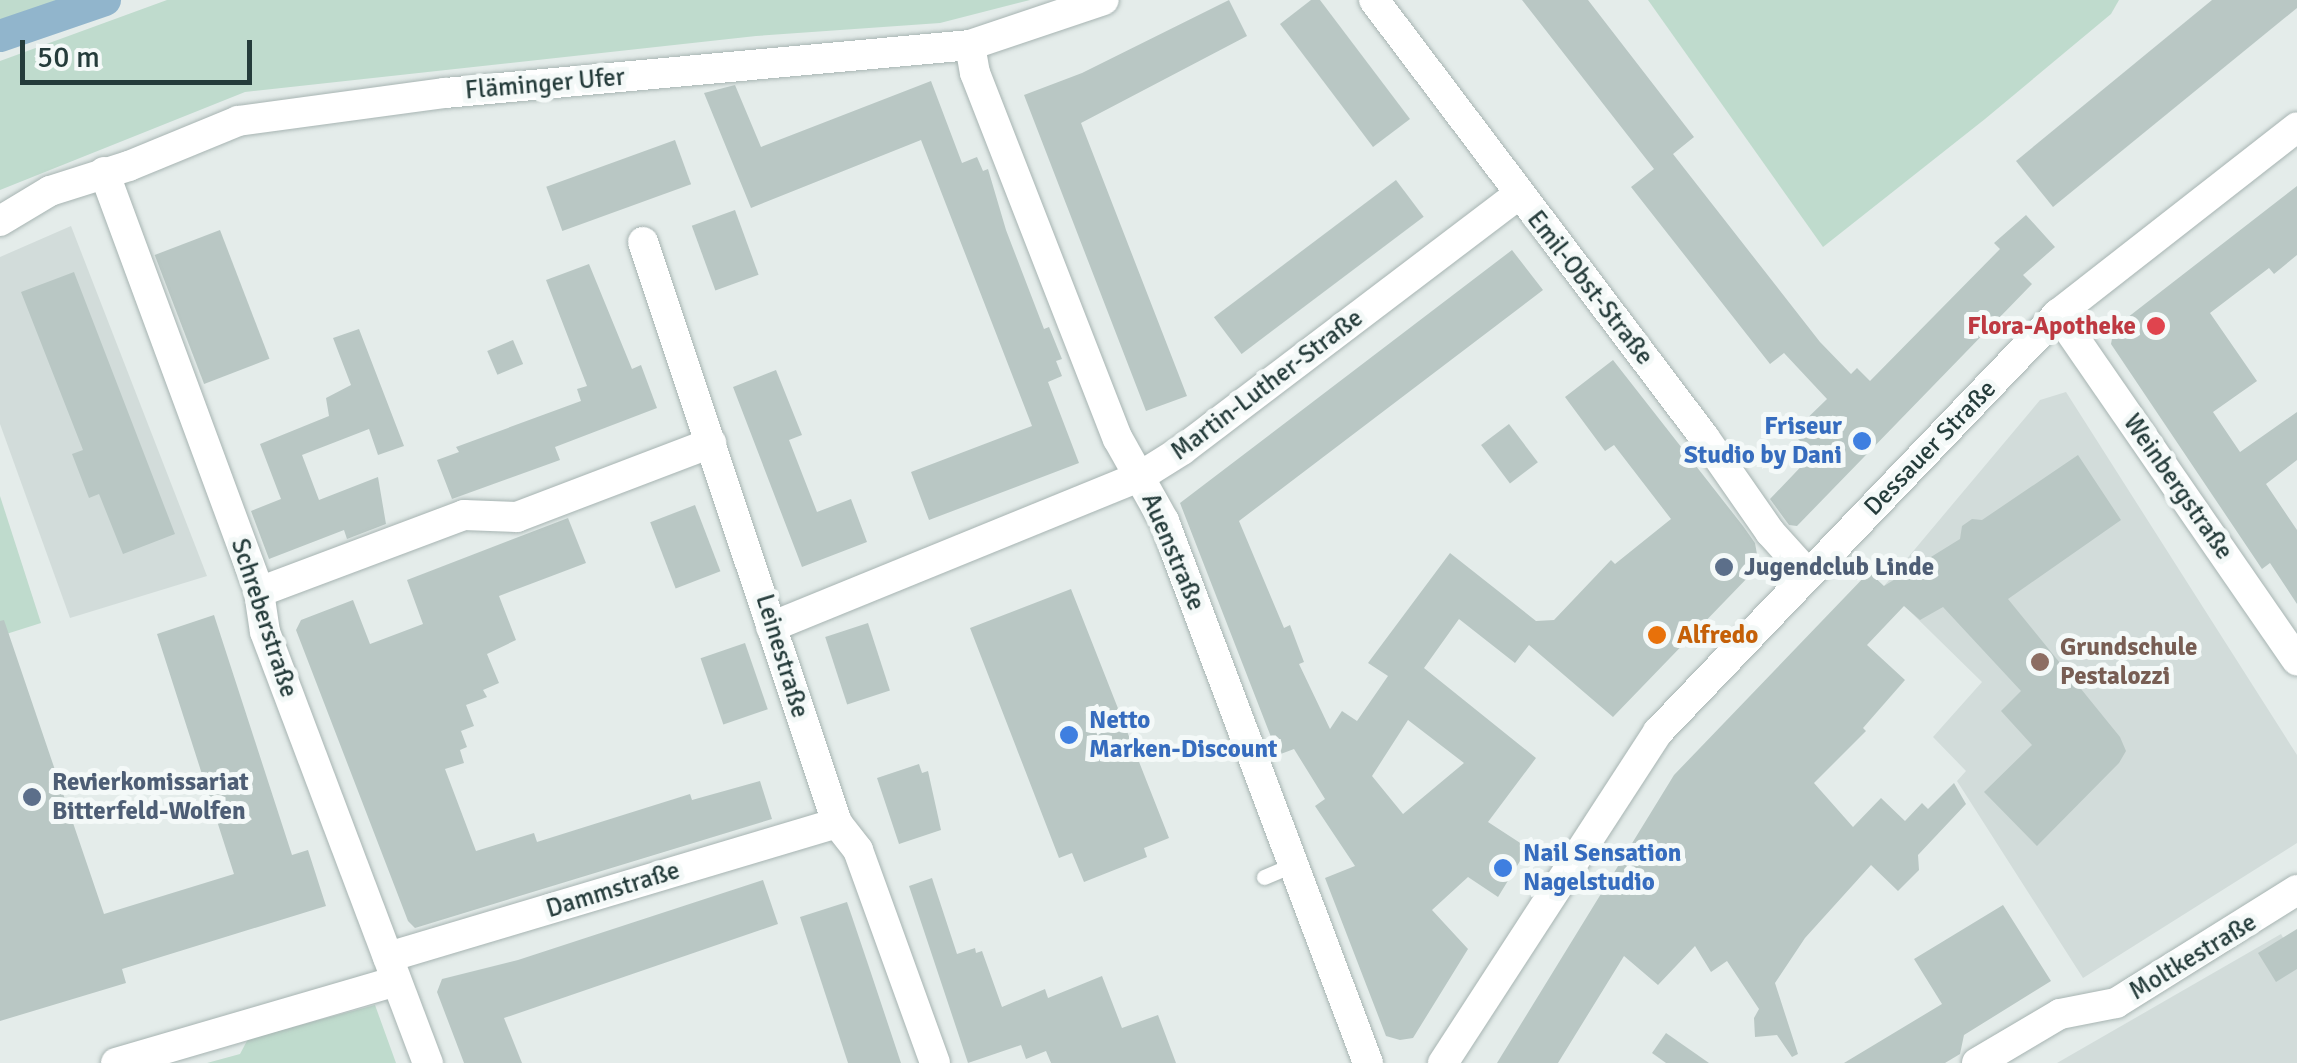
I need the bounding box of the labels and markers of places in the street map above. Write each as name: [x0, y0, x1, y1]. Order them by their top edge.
place label: Flora-Apotheke: [1967, 311, 2136, 341]
marker: Flora-Apotheke: [2145, 315, 2167, 337]
place label: Friseur Studio by Dani: [1684, 412, 1842, 471]
marker: Friseur Studio by Dani: [1851, 430, 1873, 452]
place label: Jugendclub Linde: [1744, 552, 1934, 582]
marker: Jugendclub Linde: [1713, 556, 1735, 578]
place label: Alfredo: [1677, 620, 1758, 650]
marker: Alfredo: [1646, 624, 1668, 646]
place label: Grundschule Pestalozzi: [2060, 633, 2197, 692]
marker: Grundschule Pestalozzi: [2029, 651, 2051, 673]
place label: Netto Marken-Discount: [1089, 706, 1277, 765]
marker: Netto Marken-Discount: [1058, 724, 1080, 746]
place label: Revierkomissariat Bitterfeld-Wolfen: [52, 768, 249, 827]
marker: Revierkomissariat Bitterfeld-Wolfen: [21, 786, 43, 808]
place label: Nail Sensation Nagelstudio: [1523, 839, 1681, 898]
marker: Nail Sensation Nagelstudio: [1492, 857, 1514, 879]

